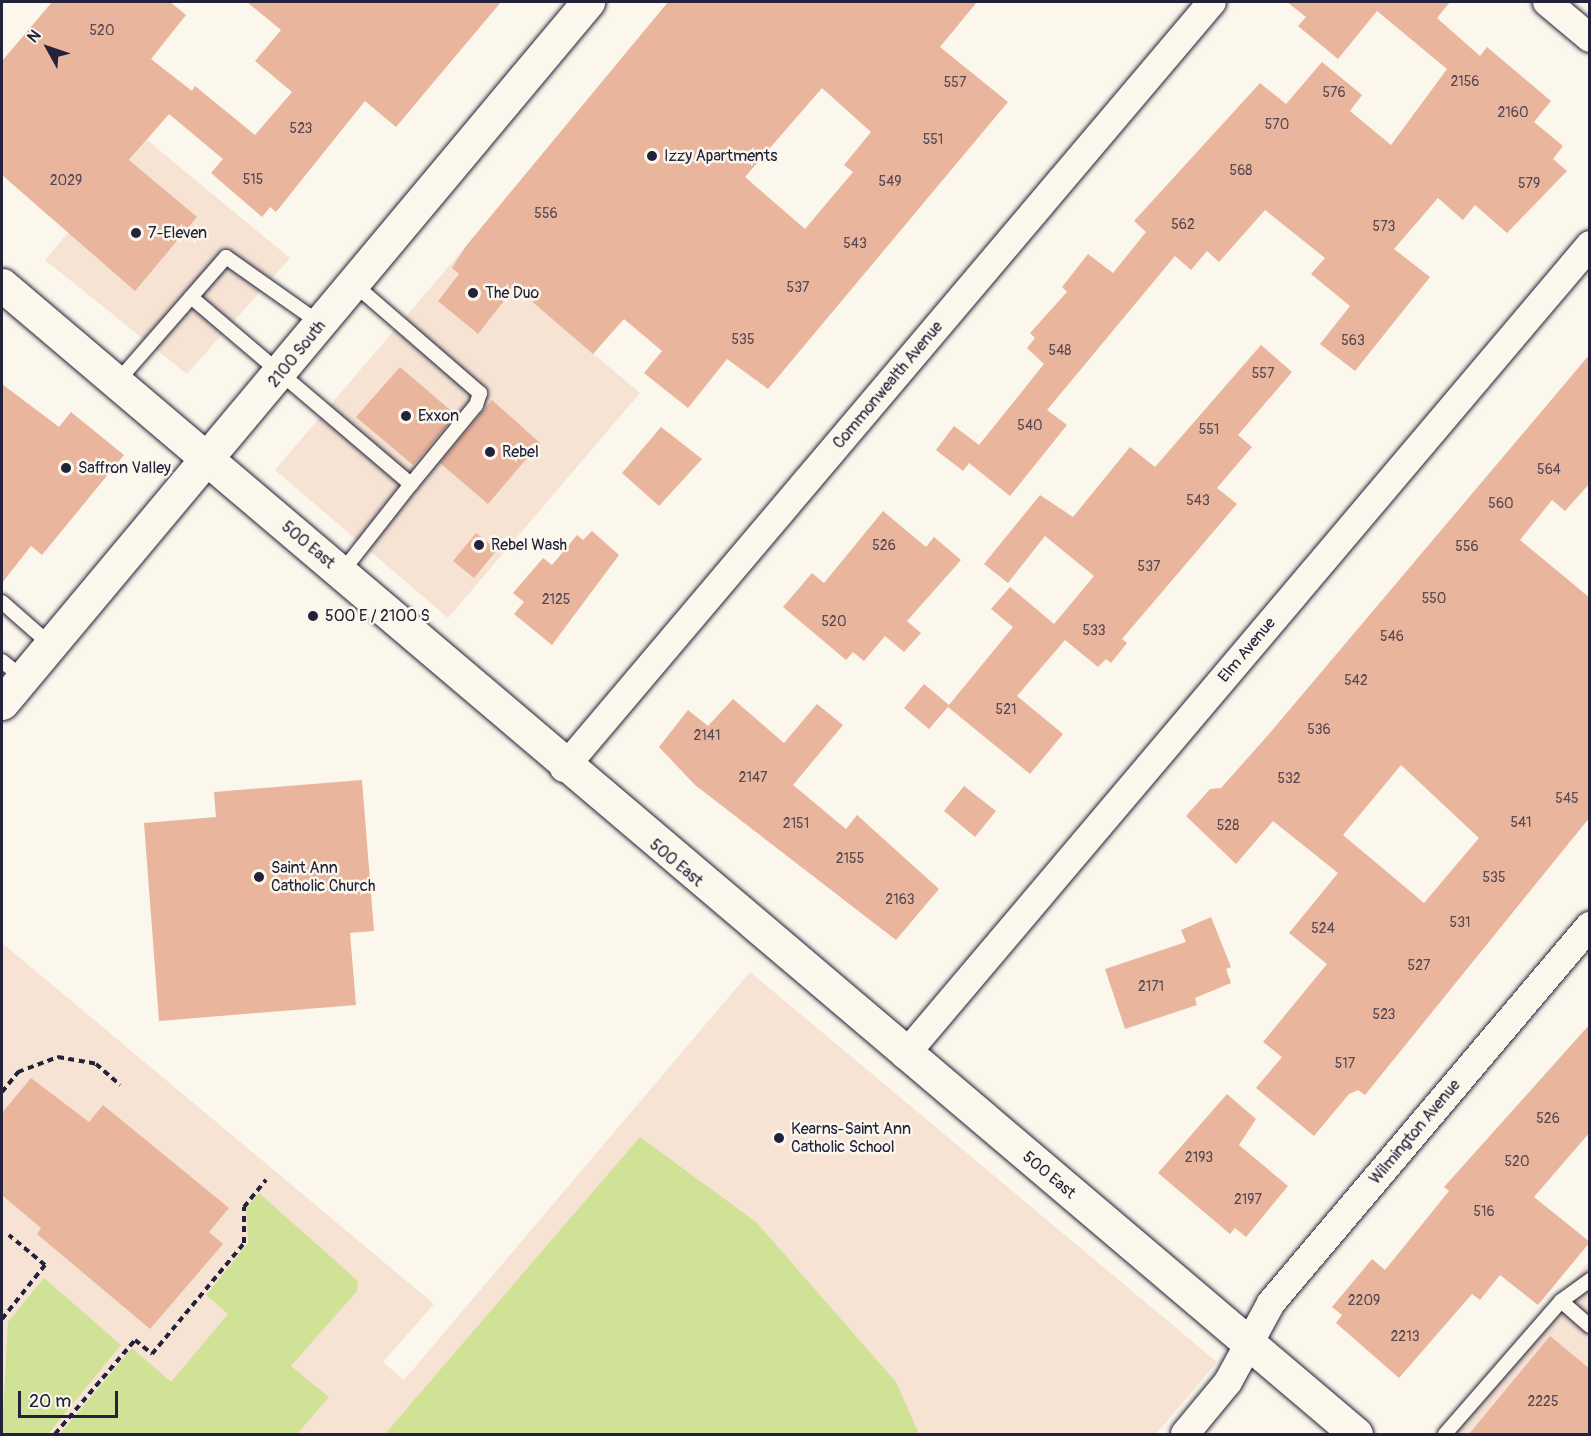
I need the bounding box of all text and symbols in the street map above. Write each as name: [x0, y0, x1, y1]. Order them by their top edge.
north arrow: [18, 18, 78, 78]
house number: 520: [90, 23, 114, 39]
text: N: [23, 26, 45, 47]
house number: 2156: [1450, 74, 1480, 90]
house number: 557: [944, 75, 966, 91]
house number: 576: [1322, 85, 1346, 101]
house number: 2160: [1497, 105, 1529, 121]
house number: 570: [1265, 117, 1289, 133]
house number: 523: [290, 121, 312, 137]
house number: 551: [923, 132, 943, 148]
place label: Izzy Apartments: [664, 146, 777, 166]
marker: Izzy Apartments: [645, 149, 659, 163]
house number: 568: [1230, 163, 1252, 179]
house number: 515: [243, 172, 263, 188]
house number: 2029: [50, 173, 82, 189]
house number: 549: [879, 174, 901, 190]
house number: 579: [1518, 176, 1540, 192]
house number: 556: [534, 206, 558, 222]
house number: 562: [1171, 217, 1195, 233]
house number: 573: [1373, 219, 1395, 235]
place label: 7-Eleven: [148, 223, 207, 243]
marker: 7-Eleven: [129, 226, 143, 240]
house number: 543: [843, 236, 867, 252]
house number: 537: [787, 280, 809, 296]
place label: The Duo: [485, 283, 539, 303]
marker: The Duo: [466, 286, 480, 300]
street label: 2100 South: [264, 317, 330, 391]
street label: Commonwealth Avenue: [829, 317, 947, 453]
house number: 535: [732, 332, 754, 348]
house number: 563: [1341, 333, 1365, 349]
house number: 548: [1049, 343, 1071, 359]
house number: 557: [1252, 366, 1274, 382]
place label: Exxon: [418, 406, 459, 426]
marker: Exxon: [399, 409, 413, 423]
house number: 540: [1017, 418, 1043, 434]
house number: 551: [1199, 422, 1219, 438]
place label: Rebel: [502, 442, 539, 462]
marker: Rebel: [483, 445, 497, 459]
place label: Saffron Valley: [78, 458, 171, 478]
marker: Saffron Valley: [59, 461, 73, 475]
house number: 564: [1537, 462, 1561, 478]
house number: 543: [1186, 493, 1210, 509]
house number: 560: [1488, 496, 1514, 512]
street label: 500 East: [278, 517, 338, 573]
place label: Rebel Wash: [491, 535, 567, 555]
marker: Rebel Wash: [472, 538, 486, 552]
house number: 526: [872, 538, 896, 554]
house number: 556: [1455, 539, 1479, 555]
house number: 537: [1138, 559, 1160, 575]
house number: 550: [1422, 591, 1446, 607]
house number: 2125: [542, 592, 570, 608]
place label: 500 E / 2100 S: [325, 606, 430, 626]
marker: 500 E / 2100 S: [306, 609, 320, 623]
house number: 520: [822, 614, 846, 630]
street label: Elm Avenue: [1214, 614, 1280, 686]
house number: 533: [1082, 623, 1106, 639]
house number: 546: [1380, 629, 1404, 645]
house number: 542: [1344, 673, 1368, 689]
house number: 521: [996, 702, 1016, 718]
house number: 536: [1307, 722, 1331, 738]
house number: 2141: [694, 728, 720, 744]
house number: 2147: [739, 770, 767, 786]
house number: 532: [1277, 771, 1301, 787]
house number: 545: [1555, 791, 1579, 807]
house number: 541: [1510, 815, 1532, 831]
house number: 2151: [783, 816, 809, 832]
house number: 528: [1217, 818, 1239, 834]
street label: 500 East: [646, 835, 706, 891]
house number: 2155: [836, 851, 864, 867]
place label: Saint Ann Catholic Church: [271, 858, 375, 896]
marker: Saint Ann Catholic Church: [252, 870, 266, 884]
house number: 535: [1483, 870, 1505, 886]
house number: 2163: [885, 892, 915, 908]
house number: 531: [1450, 915, 1470, 931]
house number: 524: [1311, 921, 1335, 937]
house number: 527: [1408, 958, 1430, 974]
house number: 2171: [1138, 979, 1164, 995]
house number: 523: [1373, 1007, 1395, 1023]
house number: 517: [1335, 1056, 1355, 1072]
street label: Wilmington Avenue: [1366, 1076, 1464, 1188]
house number: 526: [1536, 1111, 1560, 1127]
place label: Kearns-Saint Ann Catholic School: [791, 1119, 911, 1157]
marker: Kearns-Saint Ann Catholic School: [772, 1131, 786, 1145]
street label: 500 East: [1019, 1147, 1079, 1203]
house number: 2193: [1185, 1150, 1213, 1166]
house number: 520: [1505, 1154, 1529, 1170]
house number: 2197: [1234, 1192, 1262, 1208]
house number: 516: [1473, 1204, 1495, 1220]
house number: 2209: [1348, 1293, 1380, 1309]
house number: 2213: [1391, 1329, 1419, 1345]
scale bar: [21, 1379, 122, 1417]
text: 20 m: [29, 1390, 71, 1413]
house number: 2225: [1527, 1394, 1559, 1410]

